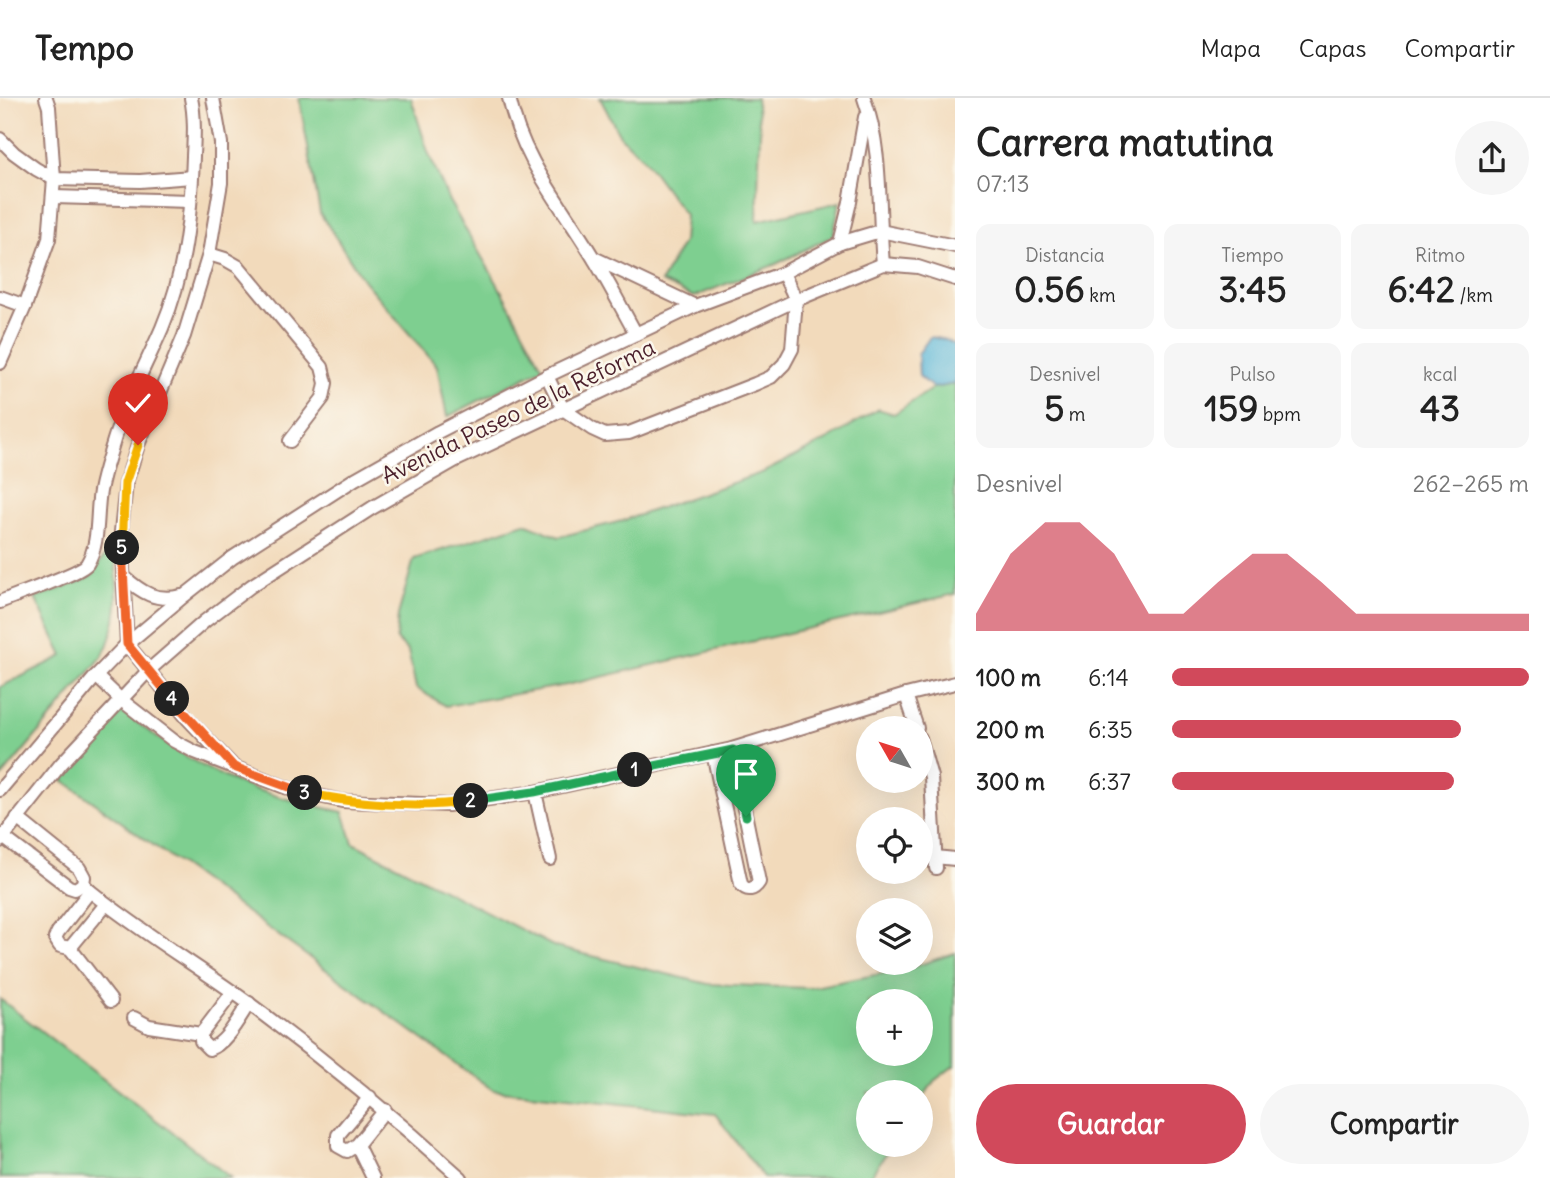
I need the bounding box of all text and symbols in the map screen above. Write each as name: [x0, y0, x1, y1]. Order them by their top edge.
text: Tempo: [35, 27, 134, 69]
text: Mapa: [1200, 33, 1261, 63]
text: Capas: [1299, 33, 1366, 63]
text: Compartir: [1404, 33, 1515, 63]
text: Carrera matutina: [976, 119, 1274, 166]
button: share: [1455, 121, 1529, 195]
text: 07:13: [976, 169, 1029, 198]
text: Distancia: [1025, 243, 1105, 267]
text: Tiempo: [1221, 243, 1284, 267]
text: Ritmo: [1415, 243, 1465, 267]
text: 0.56: [1014, 267, 1085, 311]
text: 3:45: [1218, 267, 1287, 311]
text: 6:42: [1388, 267, 1455, 311]
text: km: [1085, 283, 1116, 307]
text: /km: [1455, 283, 1493, 307]
street label: Avenida Paseo de la Reforma: [376, 332, 660, 490]
text: Desnivel: [1029, 362, 1100, 386]
text: Pulso: [1229, 362, 1276, 386]
text: kcal: [1423, 362, 1457, 386]
pin: [108, 373, 168, 445]
icon: check: [119, 384, 157, 422]
text: 5: [1044, 386, 1064, 430]
text: 159: [1204, 386, 1258, 430]
text: 43: [1420, 386, 1460, 430]
text: m: [1064, 402, 1085, 426]
text: bpm: [1258, 402, 1301, 426]
text: Desnivel: [976, 469, 1062, 498]
text: 262–265 m: [1413, 469, 1529, 498]
pin: 5: [104, 531, 140, 566]
text: 5: [116, 535, 127, 559]
text: 100 m: [976, 663, 1041, 692]
text: 6:14: [1088, 663, 1129, 692]
pin: 4: [154, 682, 190, 716]
text: 4: [166, 686, 177, 710]
text: 200 m: [976, 715, 1045, 744]
text: 6:35: [1088, 715, 1133, 744]
north arrow: [856, 716, 933, 793]
map controls: [856, 716, 933, 1157]
pin: [716, 744, 776, 816]
pin: 1: [618, 752, 652, 788]
icon: arrive: [727, 755, 765, 793]
text: 1: [631, 757, 638, 781]
text: 300 m: [976, 767, 1045, 796]
text: 6:37: [1088, 767, 1131, 796]
pin: 3: [288, 776, 322, 810]
text: 3: [299, 780, 310, 804]
pin: 2: [454, 784, 489, 818]
text: 2: [465, 788, 476, 812]
button: locate: [856, 807, 933, 884]
button: layers: [856, 898, 933, 975]
button: +: [856, 989, 933, 1066]
button: −: [856, 1080, 933, 1157]
button: Guardar: [976, 1084, 1246, 1164]
button: Compartir: [1260, 1084, 1529, 1164]

